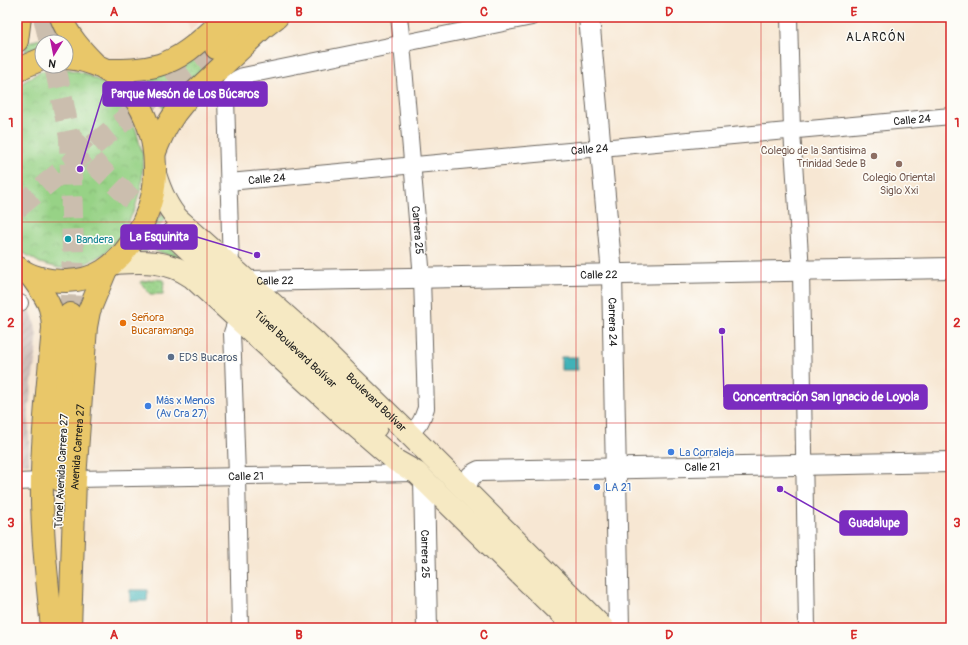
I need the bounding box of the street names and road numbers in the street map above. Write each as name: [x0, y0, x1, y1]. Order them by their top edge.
street label: Calle 24: [893, 112, 932, 128]
street label: Calle 24: [570, 141, 609, 158]
street label: Calle 24: [248, 171, 287, 187]
street label: Carrera 25: [409, 205, 426, 255]
street label: Calle 22: [580, 268, 618, 282]
street label: Calle 22: [256, 274, 294, 288]
street label: Carrera 24: [605, 297, 619, 347]
street label: Túnel Boulevard Bolívar: [252, 308, 339, 391]
street label: Boulevard Bolívar: [343, 370, 409, 435]
street label: Avenida Carrera 27: [69, 404, 87, 490]
street label: Túnel Avenida Carrera 27: [52, 413, 71, 529]
street label: Calle 21: [684, 460, 720, 474]
street label: Calle 21: [228, 470, 264, 483]
street label: Carrera 25: [418, 530, 432, 578]

